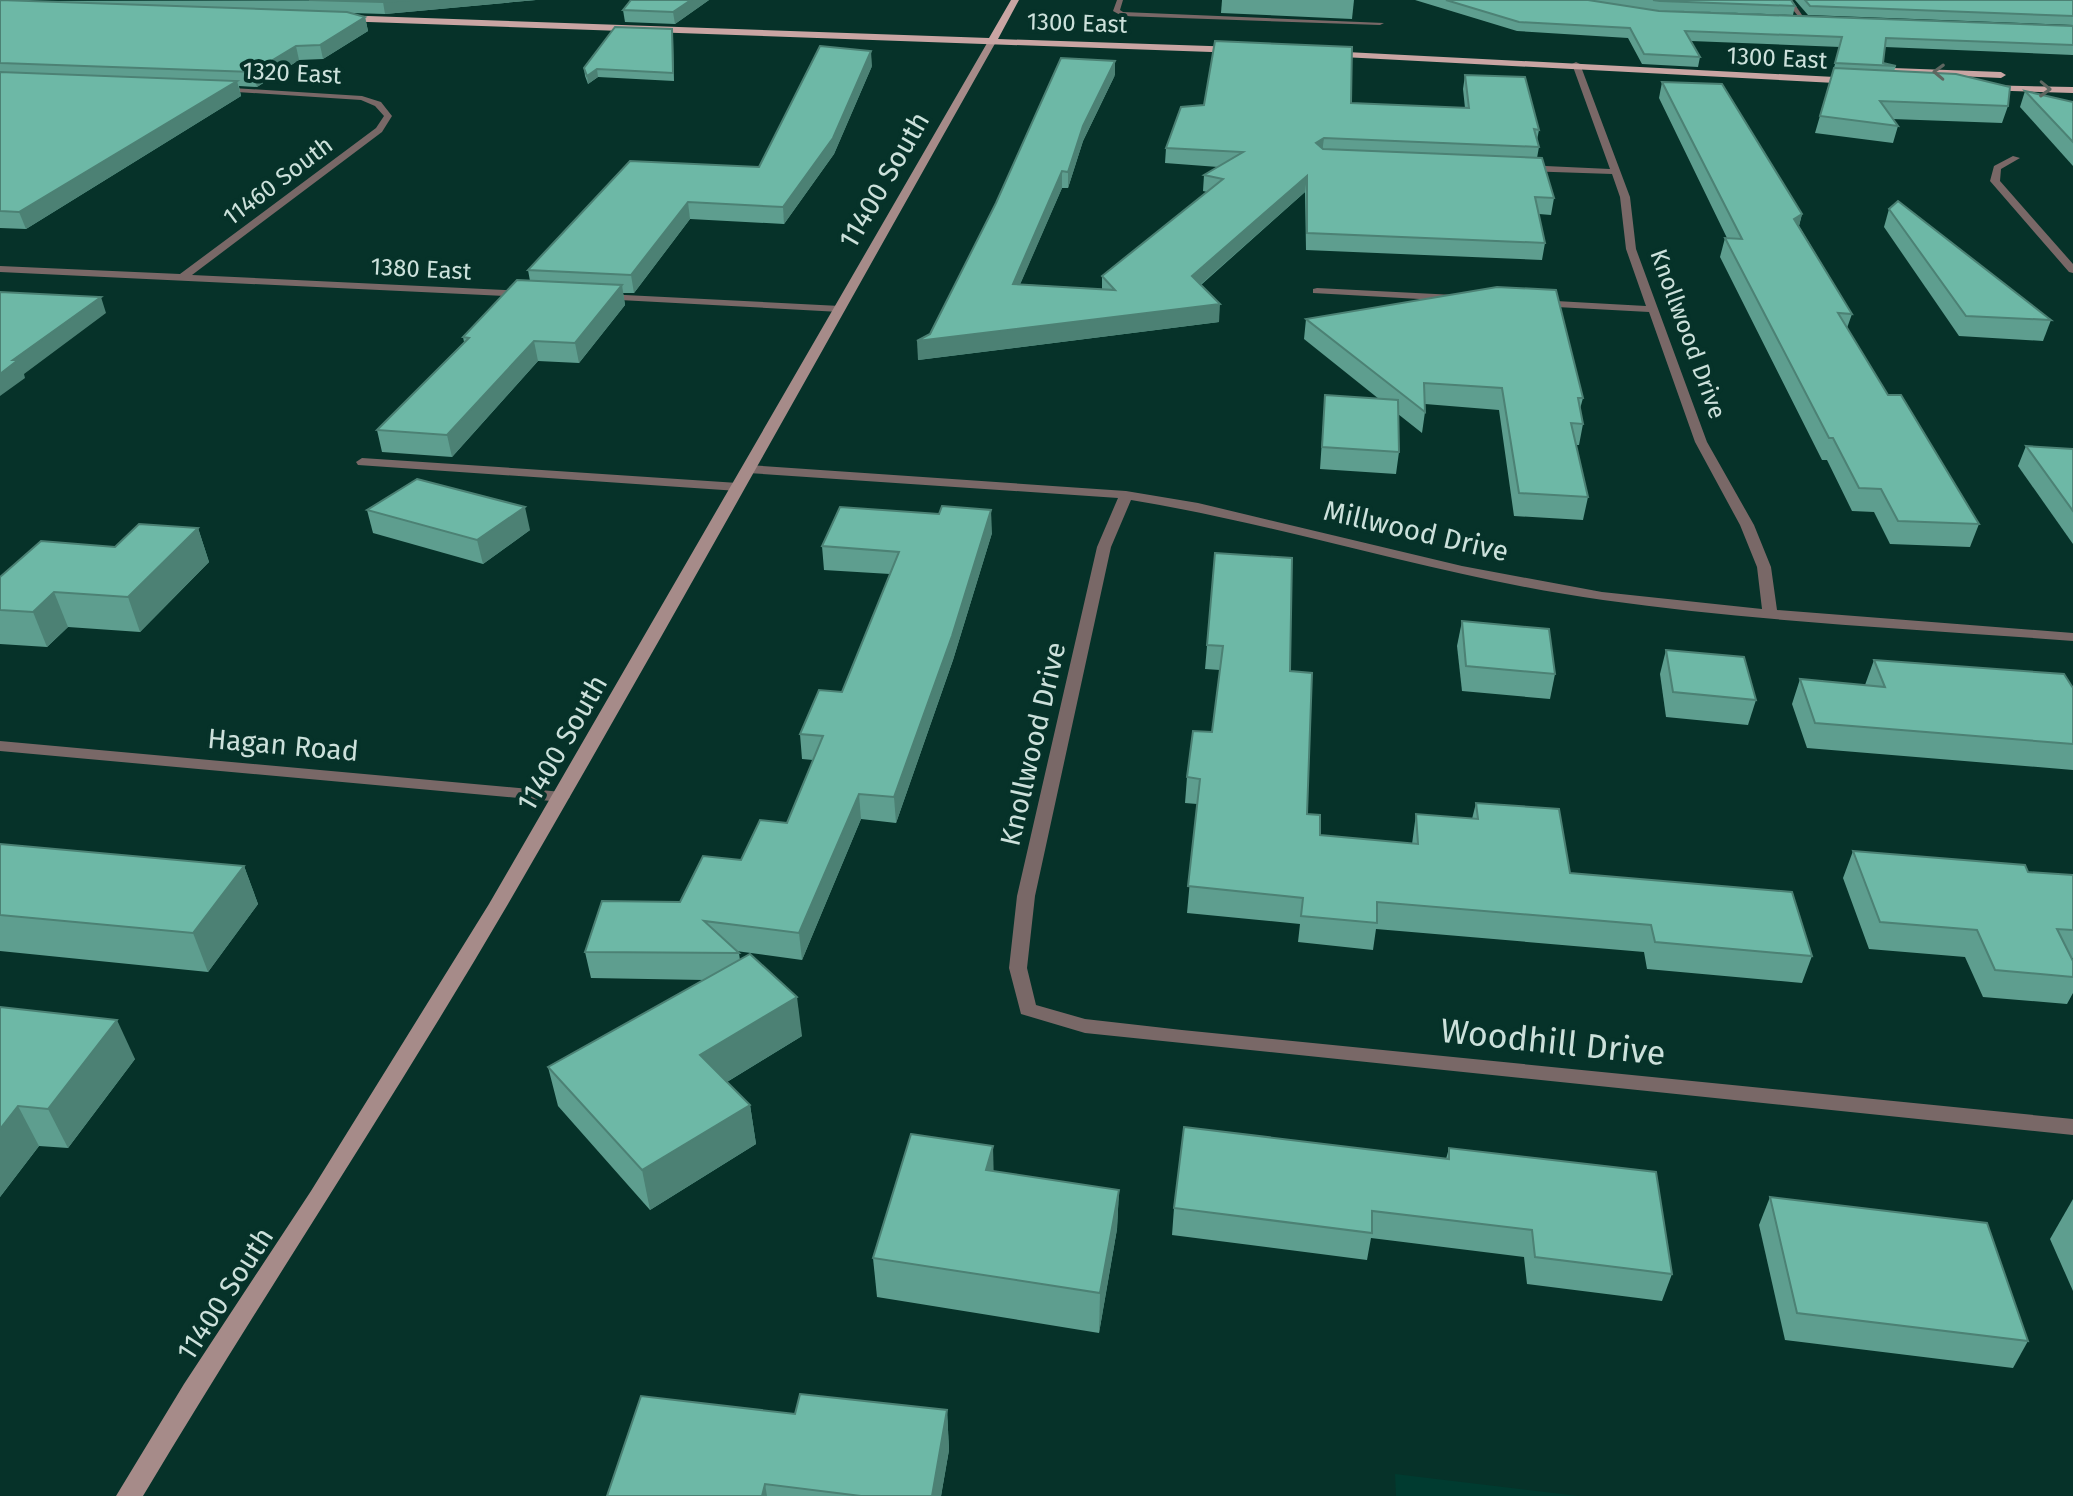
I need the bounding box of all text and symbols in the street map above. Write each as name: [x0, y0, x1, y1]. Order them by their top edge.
street label: 1300 East: [1026, 7, 1128, 39]
street label: 1300 East: [1726, 41, 1828, 75]
street label: 1320 East: [242, 56, 343, 90]
one-way arrow: [1932, 64, 1945, 81]
one-way arrow: [2039, 81, 2052, 98]
street label: 11400 South: [832, 106, 936, 254]
street label: 11460 South: [218, 131, 338, 231]
street label: Knollwood Drive: [1644, 245, 1732, 423]
street label: 1380 East: [370, 252, 472, 286]
street label: Millwood Drive: [1320, 494, 1512, 568]
street label: Knollwood Drive: [993, 639, 1073, 849]
street label: 11400 South: [510, 669, 614, 817]
street label: Hagan Road: [206, 722, 360, 768]
street label: Woodhill Drive: [1438, 1010, 1668, 1074]
street label: 11400 South: [170, 1221, 280, 1367]

